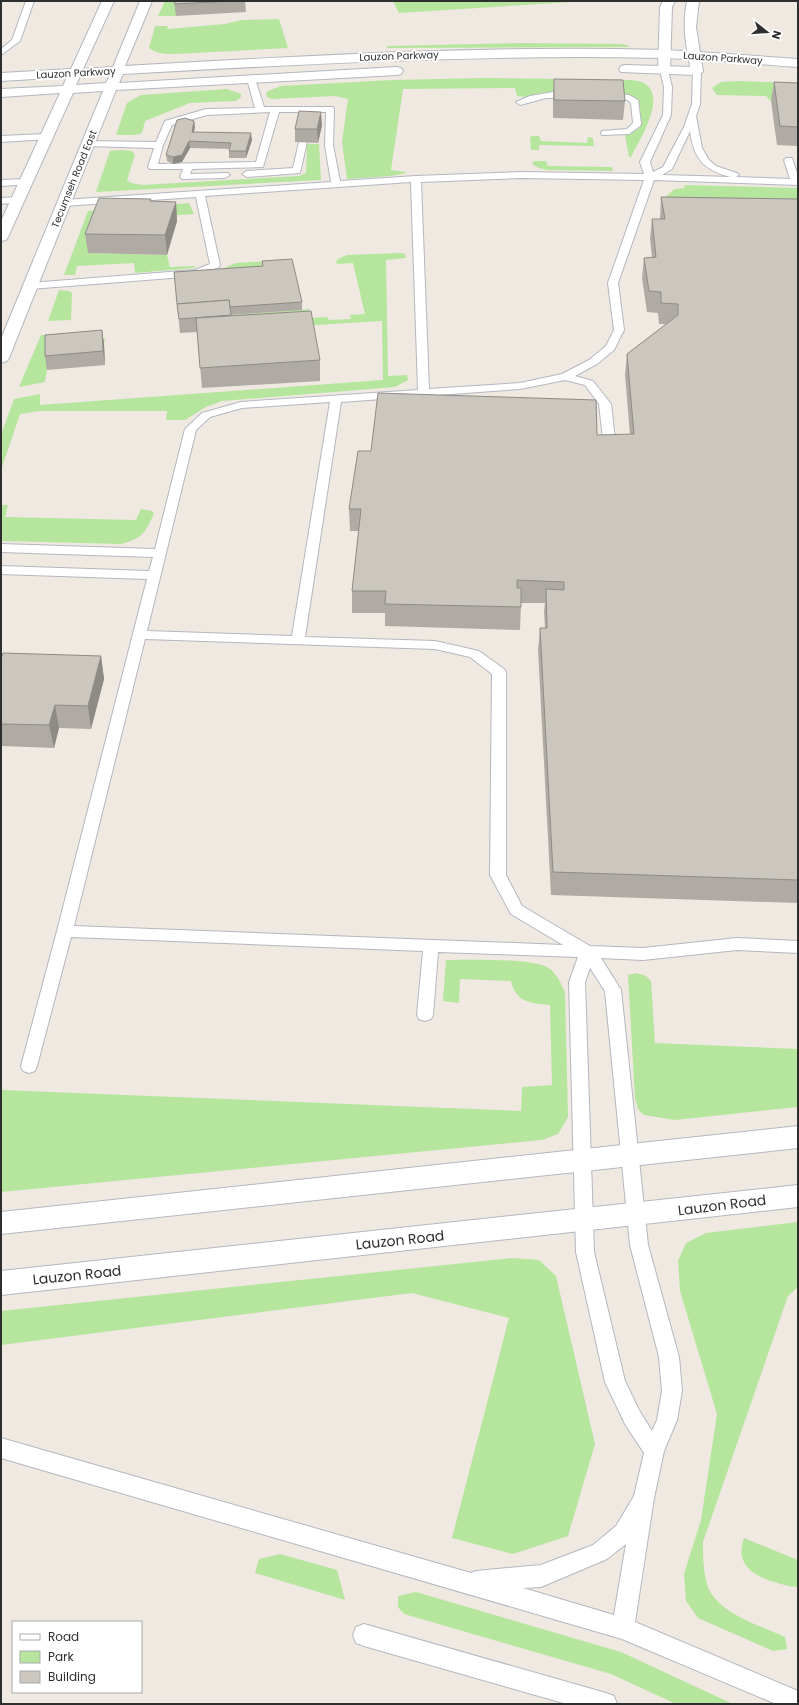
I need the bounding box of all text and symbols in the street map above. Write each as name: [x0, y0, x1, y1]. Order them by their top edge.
north arrow: [747, 12, 787, 52]
text: N: [768, 29, 785, 41]
street label: Lauzon Parkway: [359, 47, 439, 65]
street label: Lauzon Parkway: [683, 48, 764, 68]
street label: Lauzon Parkway: [36, 63, 116, 83]
street label: Tecumseh Road East: [48, 128, 101, 230]
street label: Lauzon Road: [677, 1190, 767, 1220]
street label: Lauzon Road: [355, 1225, 445, 1255]
street label: Lauzon Road: [32, 1260, 122, 1290]
legend: [12, 1621, 142, 1693]
text: Road: [48, 1628, 79, 1645]
text: Park: [48, 1648, 75, 1665]
text: Building: [48, 1668, 96, 1685]

